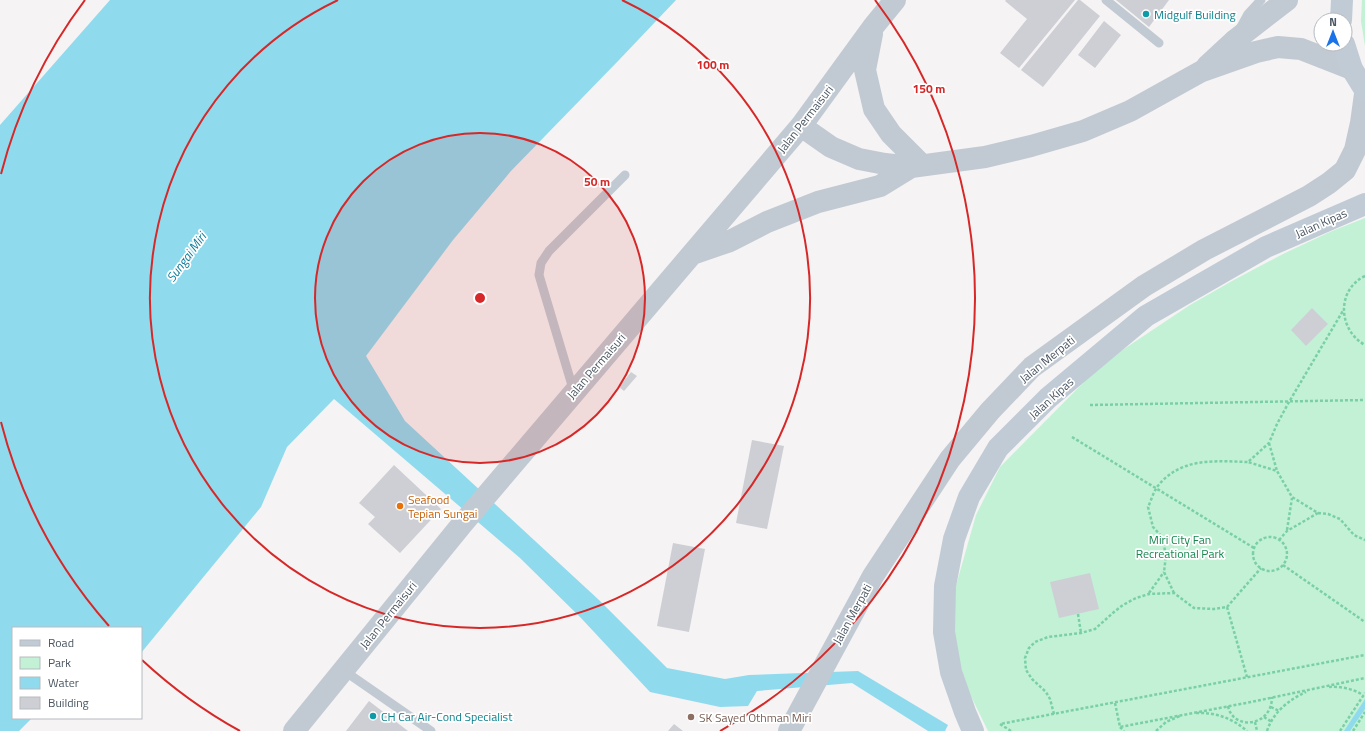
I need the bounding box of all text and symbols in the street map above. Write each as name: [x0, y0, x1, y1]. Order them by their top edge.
place label: Midgulf Building: [1154, 5, 1236, 24]
marker: Midgulf Building: [1141, 9, 1151, 19]
north arrow: [1313, 12, 1353, 52]
text: N: [1329, 14, 1337, 30]
text: 100 m: [697, 55, 729, 74]
text: 150 m: [913, 79, 945, 98]
street label: Jalan Permaisuri: [772, 81, 838, 157]
text: 50 m: [584, 172, 610, 191]
street label: Jalan Kipas: [1292, 203, 1350, 243]
water label: Sungai Miri: [161, 227, 212, 286]
centre of rings: [473, 291, 487, 305]
street label: Jalan Permaisuri: [562, 329, 630, 403]
street label: Jalan Merpati: [1015, 331, 1079, 387]
street label: Jalan Kipas: [1024, 372, 1078, 423]
place label: Seafood Tepian Sungai: [408, 490, 477, 523]
marker: Seafood Tepian Sungai: [395, 501, 405, 511]
park label: Miri City Fan Recreational Park: [1136, 530, 1225, 563]
street label: Jalan Permaisuri: [355, 577, 421, 653]
street label: Jalan Merpati: [828, 580, 876, 648]
legend: [12, 627, 142, 719]
text: Road: [48, 633, 74, 652]
text: Park: [48, 653, 71, 672]
text: Water: [48, 673, 79, 692]
text: Building: [48, 693, 89, 712]
place label: CH Car Air-Cond Specialist: [381, 707, 513, 726]
place label: SK Sayed Othman Miri: [699, 708, 811, 727]
marker: CH Car Air-Cond Specialist: [368, 711, 378, 721]
marker: SK Sayed Othman Miri: [686, 712, 696, 722]

